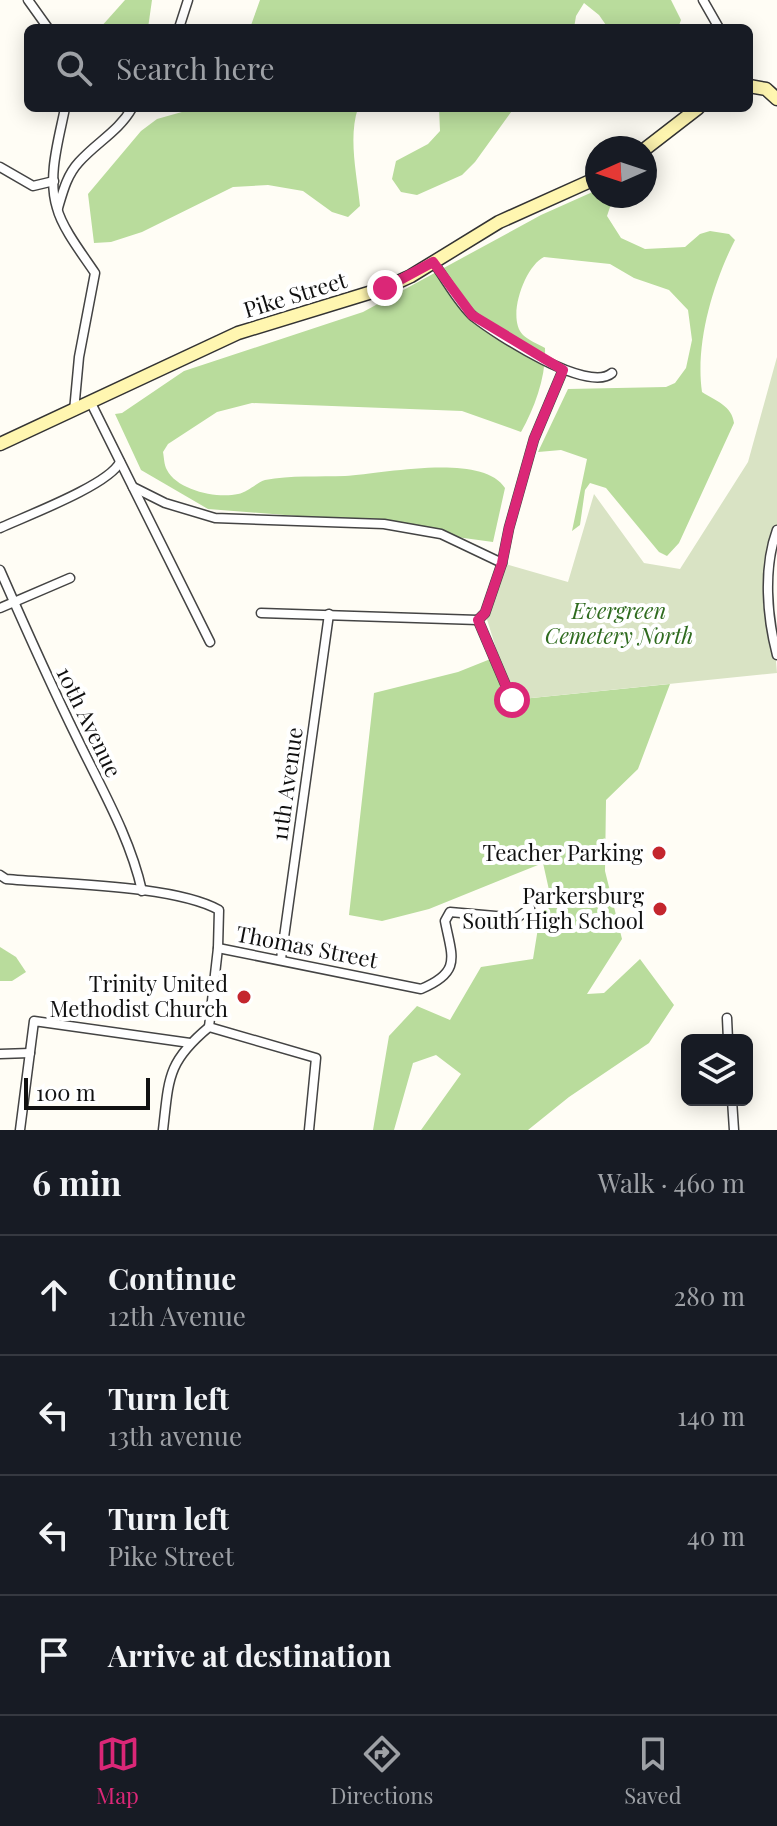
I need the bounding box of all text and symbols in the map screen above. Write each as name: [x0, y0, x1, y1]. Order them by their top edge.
search box: [24, 24, 753, 112]
icon: search: [52, 46, 96, 90]
text: Search here: [116, 48, 275, 88]
north arrow: [585, 136, 657, 208]
street label: Pike Street: [239, 264, 351, 324]
route end: [367, 270, 403, 306]
park label: Evergreen Cemetery North: [545, 595, 693, 650]
street label: 10th Avenue: [50, 661, 130, 782]
route start: [494, 682, 530, 718]
street label: 11th Avenue: [263, 725, 309, 843]
place label: Teacher Parking: [483, 837, 643, 867]
marker: Teacher Parking: [650, 844, 668, 862]
place label: Parkersburg South High School: [462, 880, 644, 935]
marker: Parkersburg South High School: [651, 900, 669, 918]
street label: Thomas Street: [234, 918, 382, 975]
place label: Trinity United Methodist Church: [50, 968, 228, 1023]
marker: Trinity United Methodist Church: [235, 988, 253, 1006]
map controls: [681, 1034, 753, 1106]
button: layers: [681, 1034, 753, 1106]
scale bar: [24, 1074, 150, 1110]
text: 100 m: [36, 1077, 96, 1107]
text: 6 min: [32, 1159, 121, 1205]
text: Walk · 460 m: [598, 1165, 745, 1200]
text: Continue: [108, 1258, 236, 1298]
icon: ahead: [32, 1273, 76, 1317]
text: 280 m: [674, 1278, 745, 1313]
text: 12th Avenue: [108, 1298, 246, 1333]
text: Turn left: [108, 1378, 229, 1418]
icon: left: [32, 1393, 76, 1437]
text: 140 m: [677, 1398, 745, 1433]
text: 13th avenue: [108, 1418, 242, 1453]
text: Turn left: [108, 1498, 229, 1538]
icon: left: [32, 1513, 76, 1557]
text: 40 m: [687, 1518, 745, 1553]
text: Pike Street: [108, 1538, 234, 1573]
icon: arrive: [32, 1633, 76, 1677]
text: Arrive at destination: [108, 1635, 391, 1675]
tab: Map: [96, 1732, 140, 1810]
tab: Directions: [331, 1732, 433, 1810]
tab: Saved: [624, 1732, 682, 1810]

